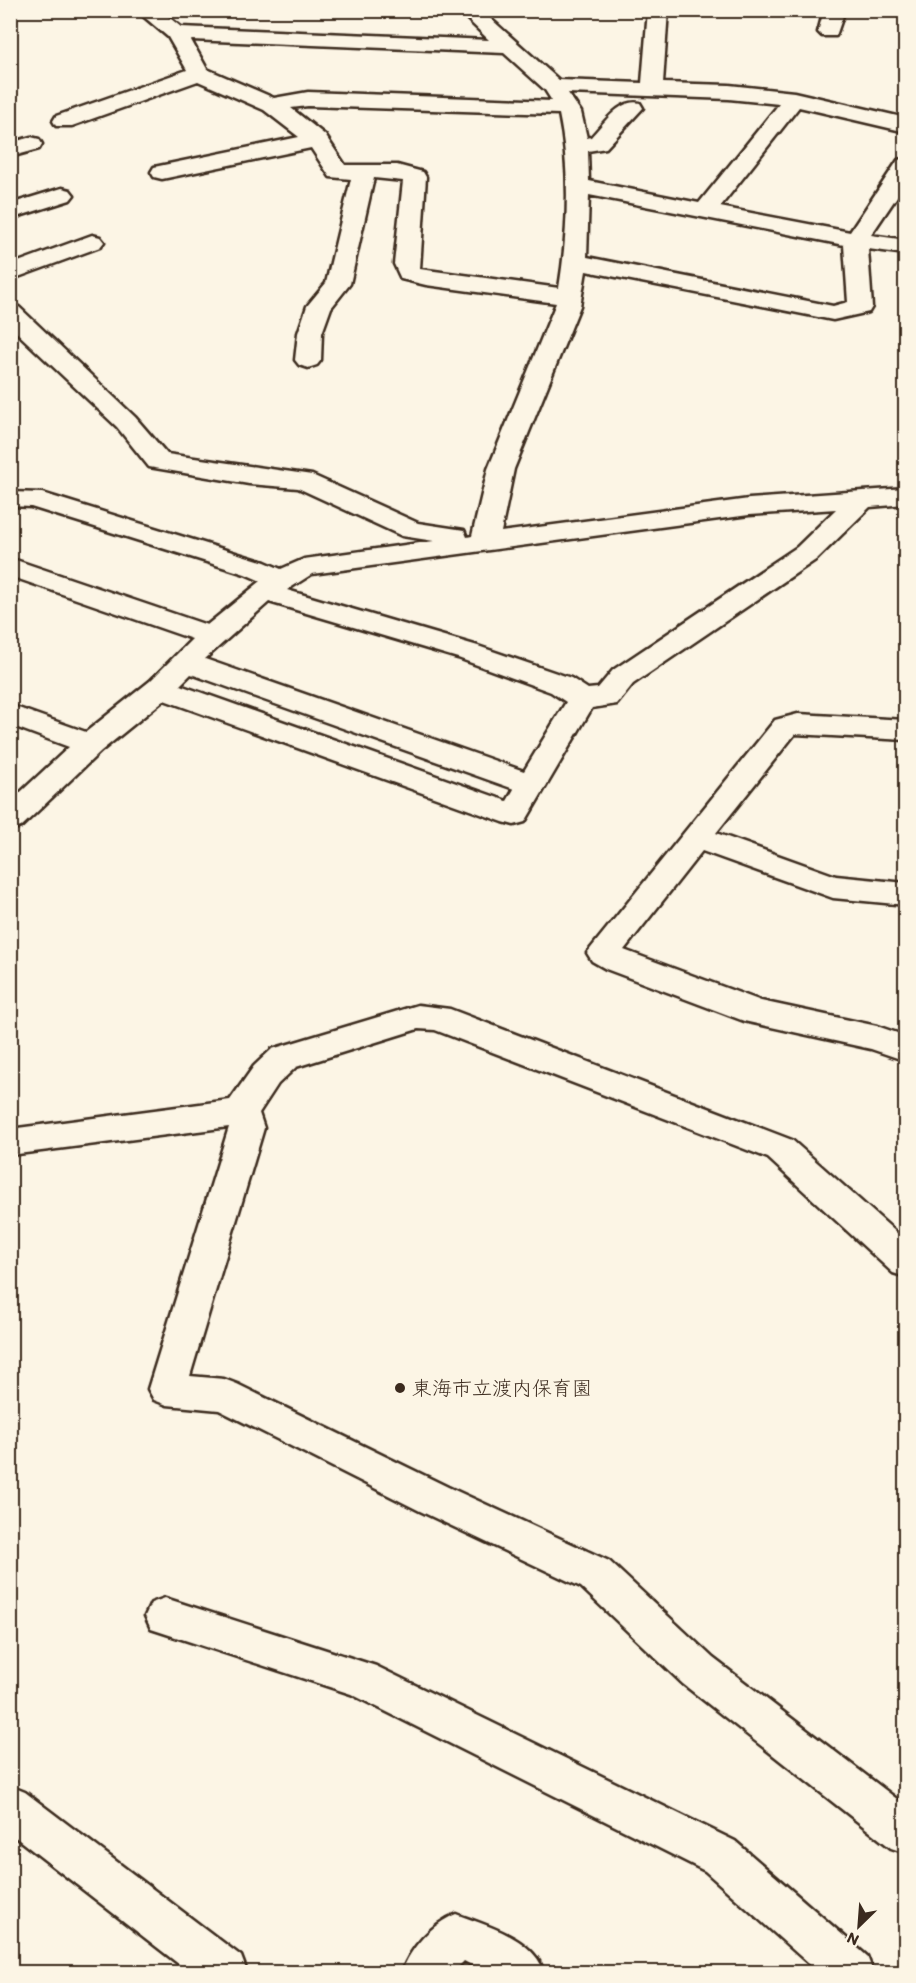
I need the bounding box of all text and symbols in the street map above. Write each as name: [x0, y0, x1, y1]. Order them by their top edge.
place label: 東海市立渡内保育園: [412, 1376, 592, 1400]
marker: 東海市立渡内保育園: [393, 1381, 407, 1395]
north arrow: [829, 1896, 889, 1956]
text: N: [844, 1928, 862, 1950]

